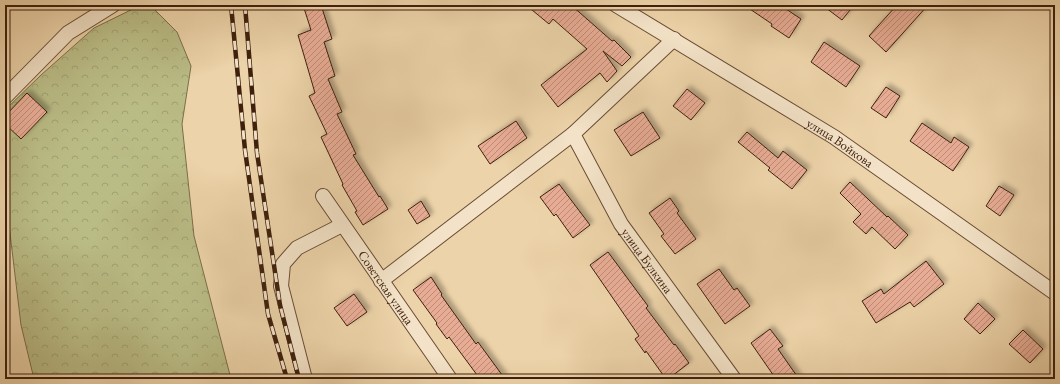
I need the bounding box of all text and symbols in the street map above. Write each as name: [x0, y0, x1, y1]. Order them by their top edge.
street label: улица Войкова: [803, 114, 877, 172]
street label: улица Булкина: [617, 224, 677, 298]
street label: Советская улица: [354, 247, 418, 329]

